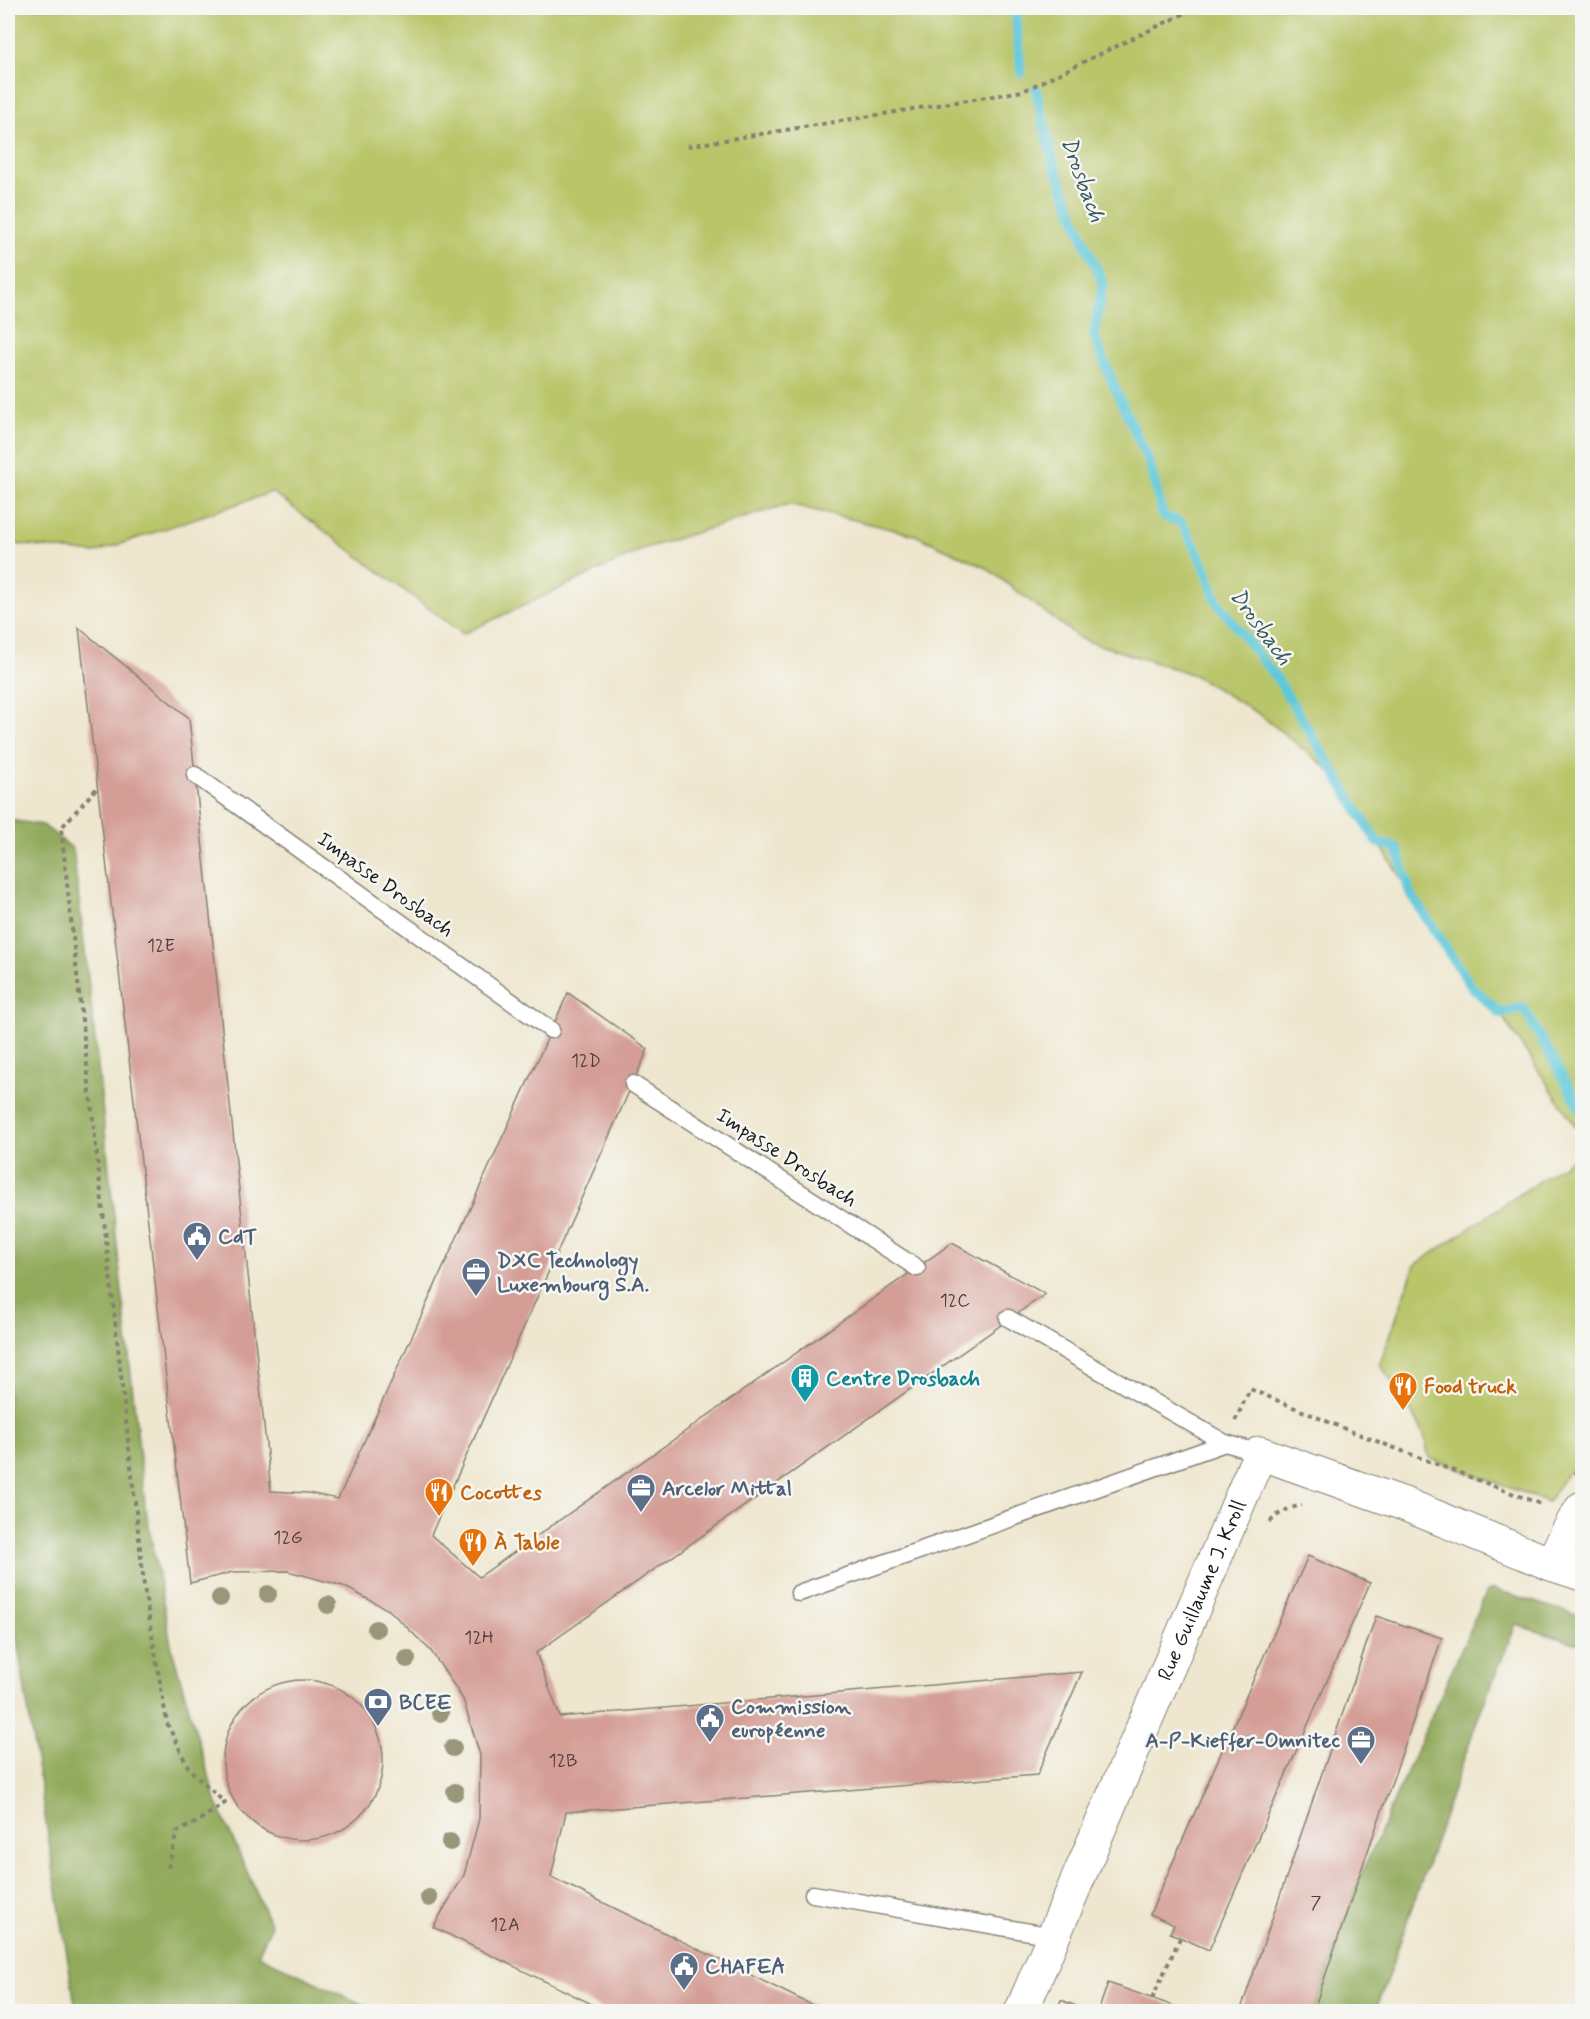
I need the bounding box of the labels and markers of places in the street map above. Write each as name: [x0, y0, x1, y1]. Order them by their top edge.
public building icon: CdT: [181, 1220, 213, 1262]
place label: CdT: [218, 1223, 257, 1251]
place label: DXC Technology Luxembourg S.A.: [497, 1247, 649, 1301]
office icon: DXC Technology Luxembourg S.A.: [460, 1256, 492, 1298]
building icon: Centre Drosbach: [789, 1362, 821, 1404]
place label: Centre Drosbach: [826, 1365, 981, 1393]
restaurant icon: Food truck: [1387, 1370, 1419, 1412]
place label: Food truck: [1424, 1373, 1517, 1401]
office icon: Arcelor Mittal: [625, 1472, 657, 1514]
place label: Arcelor Mittal: [662, 1475, 792, 1503]
restaurant icon: Cocottes: [423, 1476, 455, 1518]
place label: Cocottes: [460, 1479, 543, 1507]
restaurant icon: À Table: [457, 1526, 489, 1568]
place label: À Table: [494, 1529, 560, 1557]
bank icon: BCEE: [362, 1686, 394, 1728]
place label: BCEE: [399, 1689, 452, 1717]
place label: Commission européenne: [731, 1693, 852, 1745]
public building icon: Commission européenne: [694, 1702, 726, 1744]
office icon: A-P-Kieffer-Omnitec: [1345, 1724, 1377, 1766]
place label: A-P-Kieffer-Omnitec: [1145, 1727, 1340, 1755]
public building icon: CHAFEA: [668, 1950, 700, 1992]
place label: CHAFEA: [705, 1953, 785, 1981]

